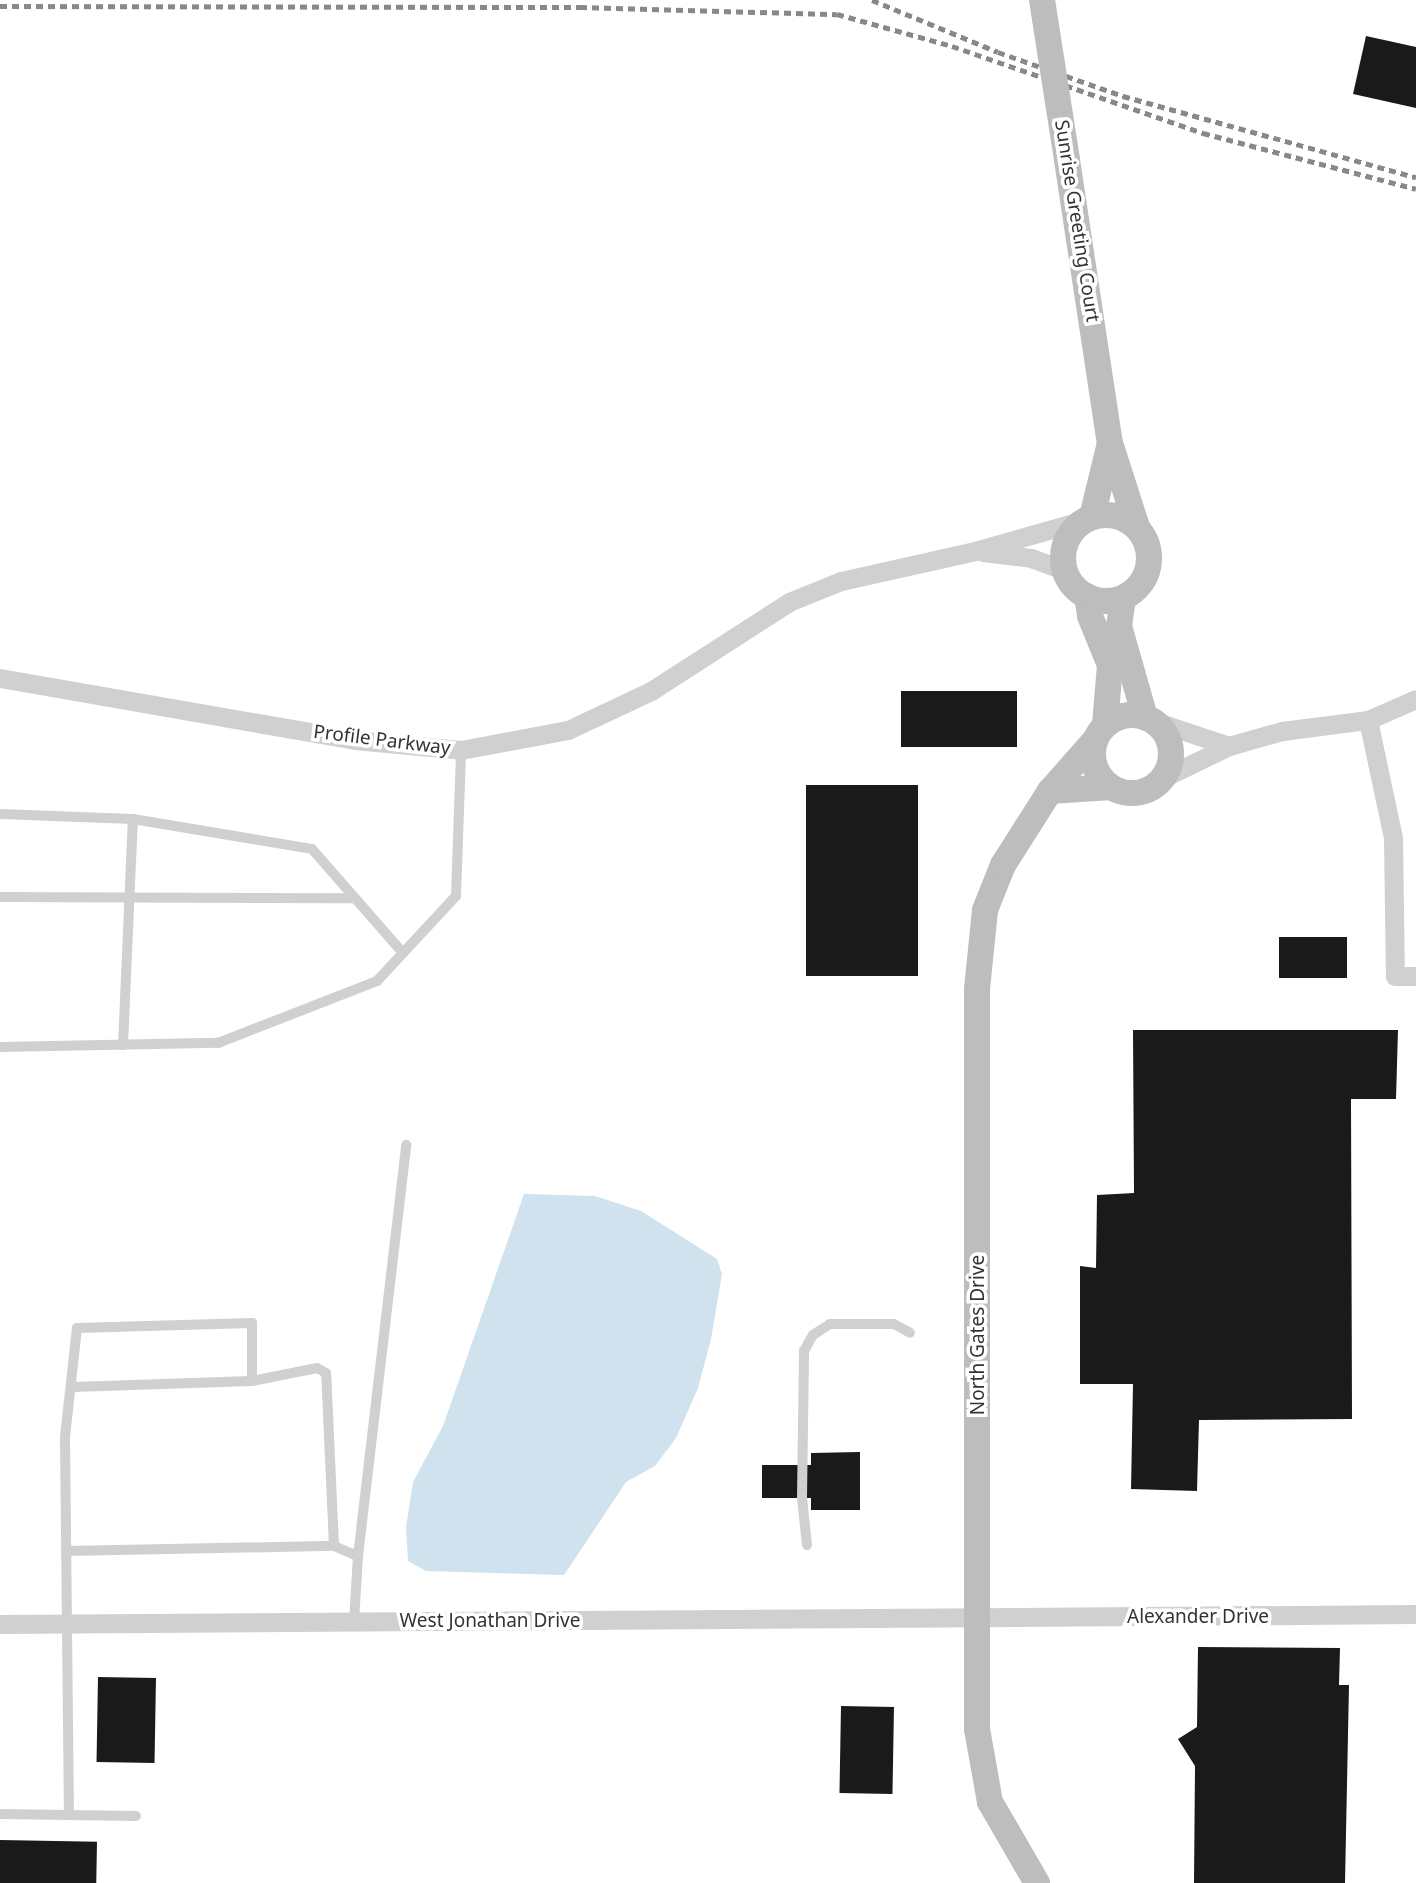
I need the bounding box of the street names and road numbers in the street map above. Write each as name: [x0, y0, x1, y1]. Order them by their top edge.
street label: Sunrise Greeting Court: [1050, 118, 1104, 324]
street label: Profile Parkway: [312, 720, 452, 760]
street label: North Gates Drive: [967, 1255, 989, 1415]
street label: Alexander Drive: [1127, 1606, 1269, 1628]
street label: West Jonathan Drive: [400, 1610, 580, 1632]

